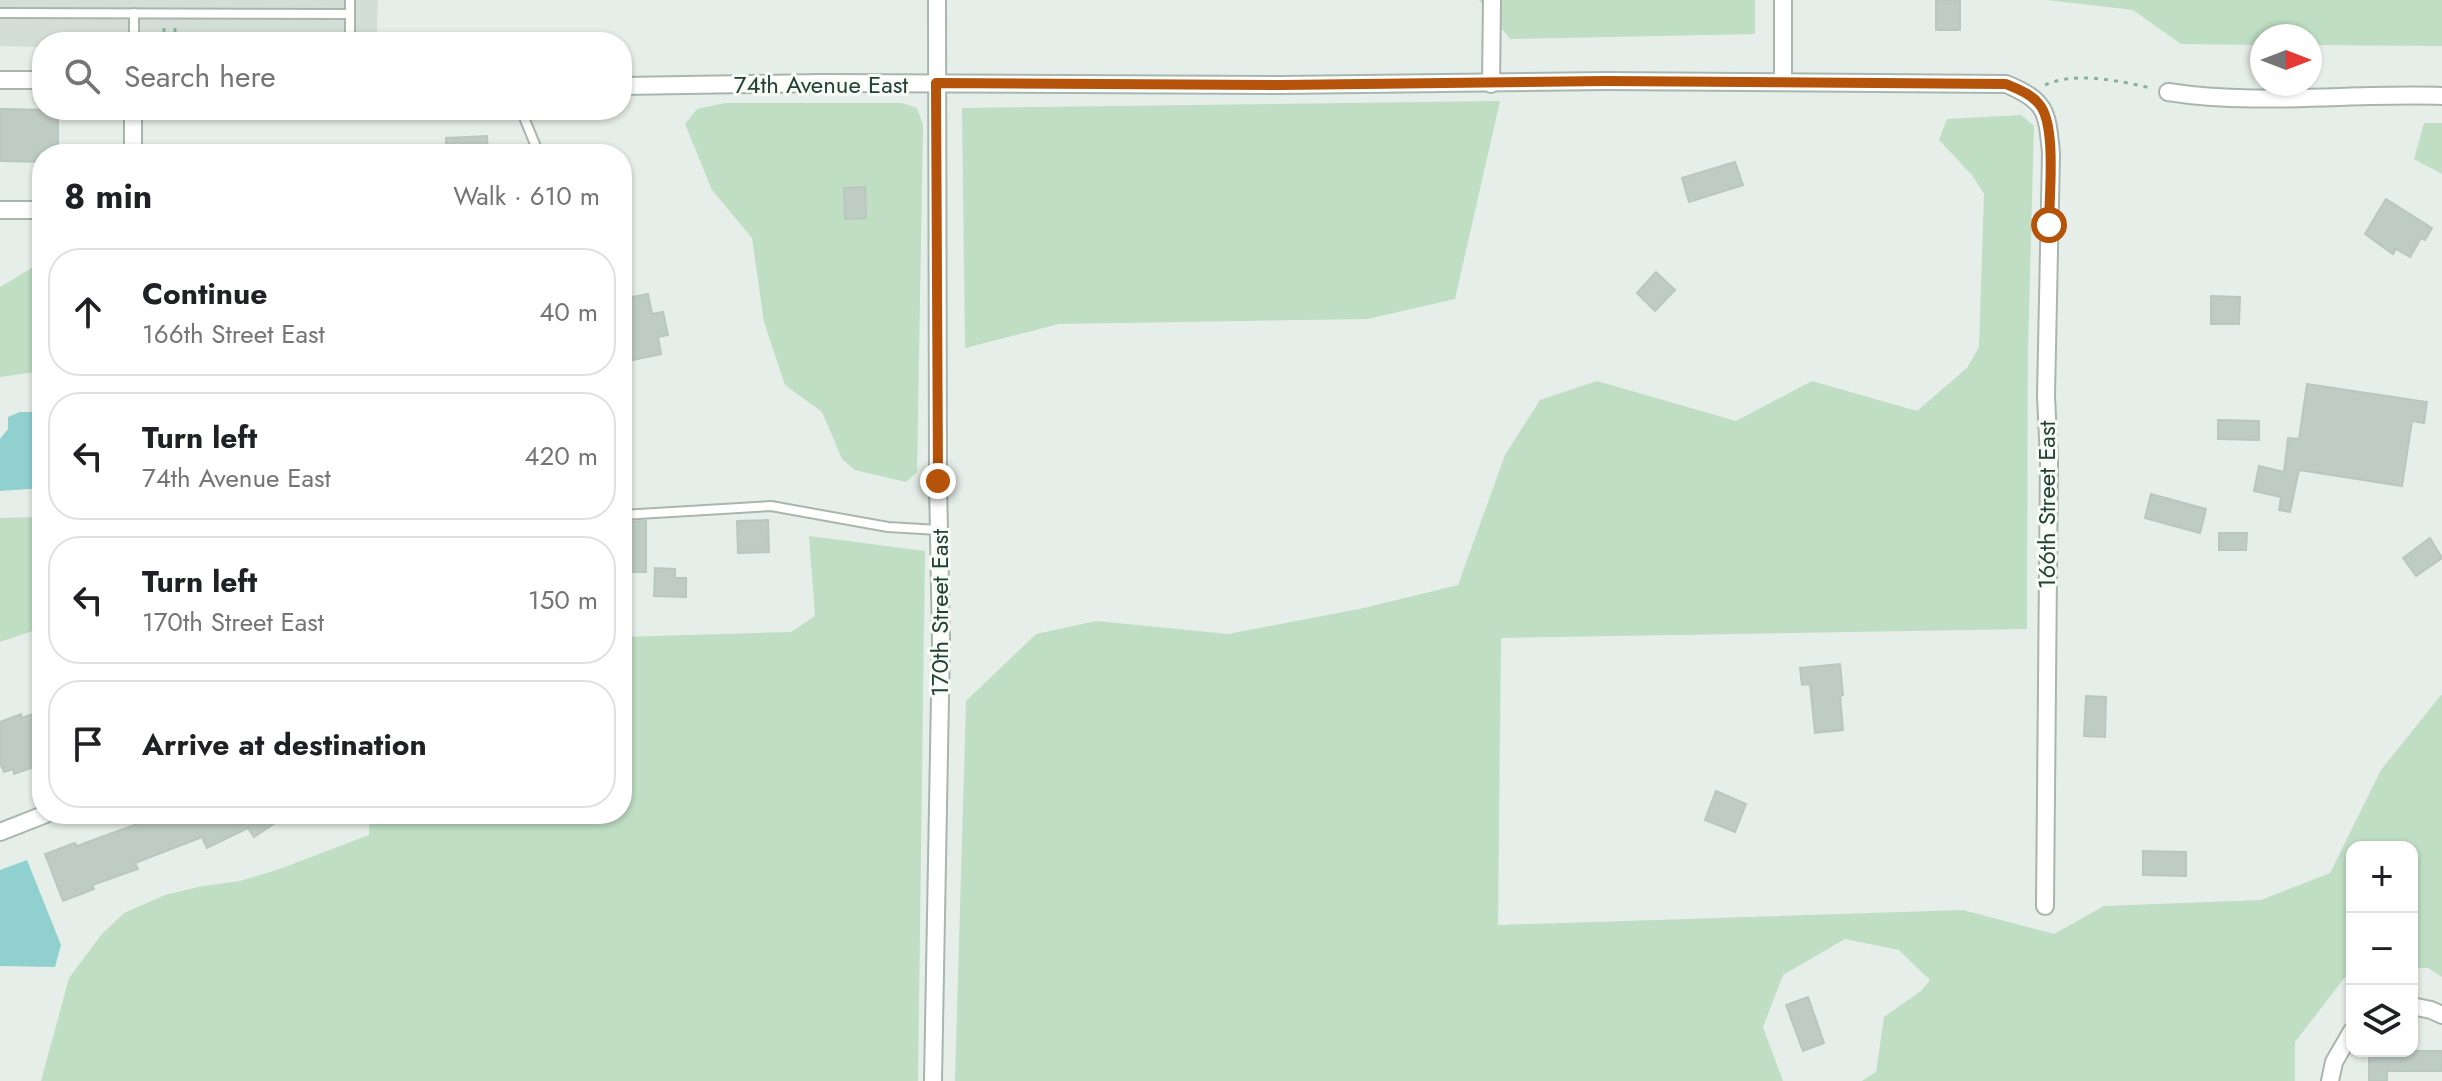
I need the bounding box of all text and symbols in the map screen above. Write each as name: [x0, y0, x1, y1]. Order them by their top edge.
north arrow: [2250, 24, 2322, 96]
search box: [32, 32, 632, 120]
icon: search: [60, 54, 104, 98]
text: Search here: [124, 55, 276, 98]
street label: 74th Avenue East: [734, 67, 908, 102]
text: 8 min: [64, 172, 152, 221]
text: Walk · 610 m: [453, 177, 600, 215]
route start: [2031, 207, 2067, 243]
text: Continue: [142, 272, 268, 315]
icon: ahead: [66, 290, 110, 334]
text: 40 m: [539, 293, 598, 331]
text: 166th Street East: [142, 315, 325, 353]
text: Turn left: [142, 416, 257, 459]
street label: 166th Street East: [2029, 420, 2064, 589]
icon: left: [66, 434, 110, 478]
text: 420 m: [524, 437, 598, 475]
text: 74th Avenue East: [142, 459, 331, 497]
route end: [920, 463, 956, 499]
street label: 170th Street East: [922, 529, 957, 697]
text: Turn left: [142, 560, 257, 603]
icon: left: [66, 578, 110, 622]
text: 150 m: [528, 581, 598, 619]
text: 170th Street East: [142, 603, 324, 641]
icon: arrive: [66, 722, 110, 766]
text: Arrive at destination: [142, 723, 427, 766]
map controls: [2346, 841, 2418, 1057]
button: +: [2346, 841, 2418, 913]
button: −: [2346, 913, 2418, 985]
button: layers: [2346, 985, 2418, 1057]

